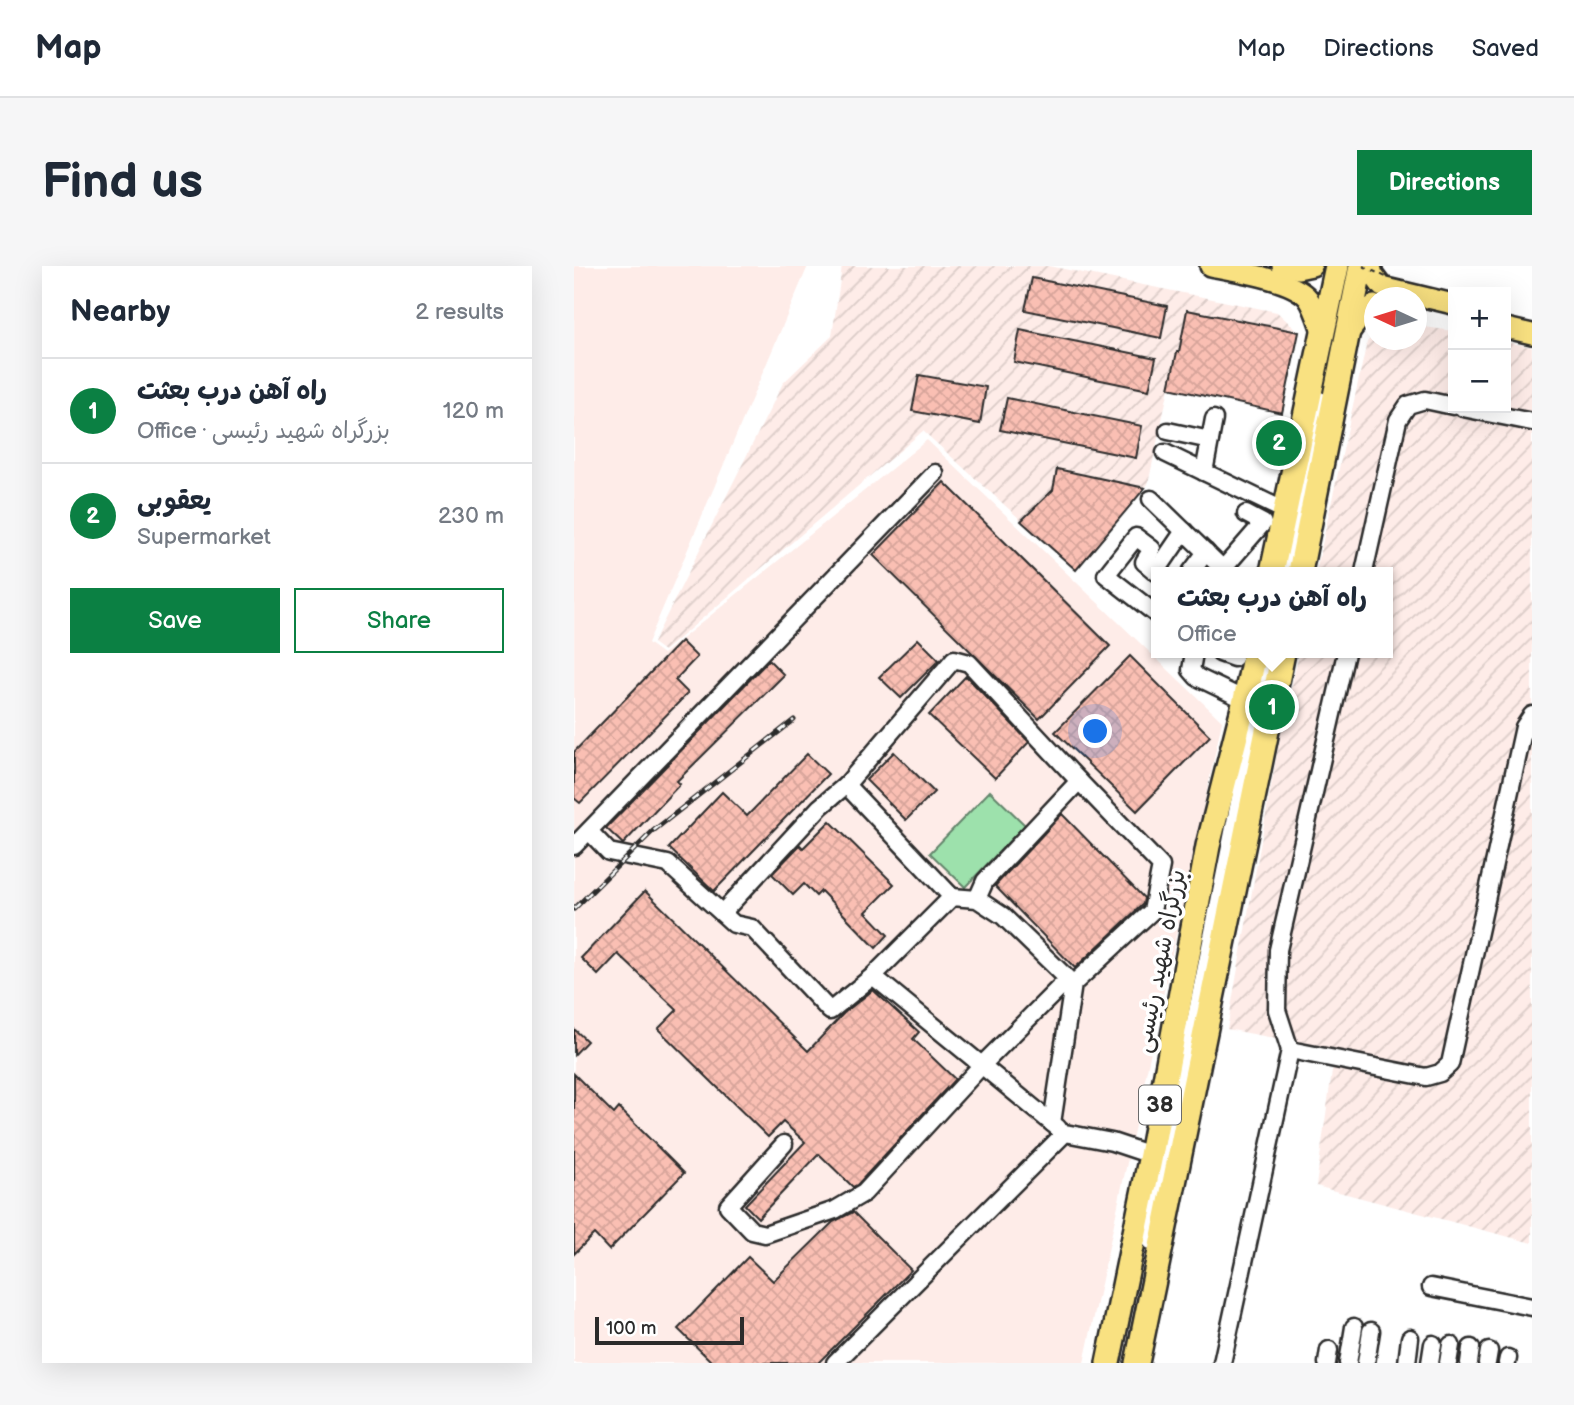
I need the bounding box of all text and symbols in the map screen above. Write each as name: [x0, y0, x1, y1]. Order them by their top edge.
text: Map: [35, 28, 101, 68]
text: Map: [1237, 34, 1285, 63]
text: Directions: [1323, 34, 1434, 63]
text: Saved: [1472, 34, 1539, 63]
button: Directions: [1357, 150, 1532, 215]
text: Find us: [42, 153, 203, 212]
north arrow: [1364, 287, 1427, 350]
map controls: [1448, 287, 1511, 413]
button: +: [1448, 287, 1511, 350]
text: Nearby: [70, 294, 170, 330]
text: 2 results: [415, 298, 504, 326]
button: −: [1448, 350, 1511, 413]
text: راه آهن درب بعثت: [137, 376, 327, 407]
text: 1: [88, 397, 98, 425]
text: 120 m: [443, 397, 504, 425]
text: Office · بزرگراه شهید رئیسی: [137, 417, 390, 445]
pin: 2: [1256, 417, 1302, 469]
text: یعقوبی: [137, 486, 211, 517]
text: 2: [86, 502, 100, 530]
text: 230 m: [438, 502, 504, 530]
text: Supermarket: [137, 523, 271, 551]
popup: [1151, 567, 1393, 658]
text: راه آهن درب بعثت: [1177, 583, 1367, 614]
button: Save: [70, 588, 280, 653]
button: Share: [294, 588, 504, 653]
text: Office: [1177, 620, 1237, 648]
pin: 1: [1249, 681, 1295, 733]
your location: [1078, 714, 1112, 748]
street label: بزرگراه شهید رئیسی: [1128, 867, 1192, 1055]
road number: 38: [1139, 1086, 1181, 1125]
scale bar: [595, 1314, 744, 1346]
text: 100 m: [606, 1317, 657, 1340]

